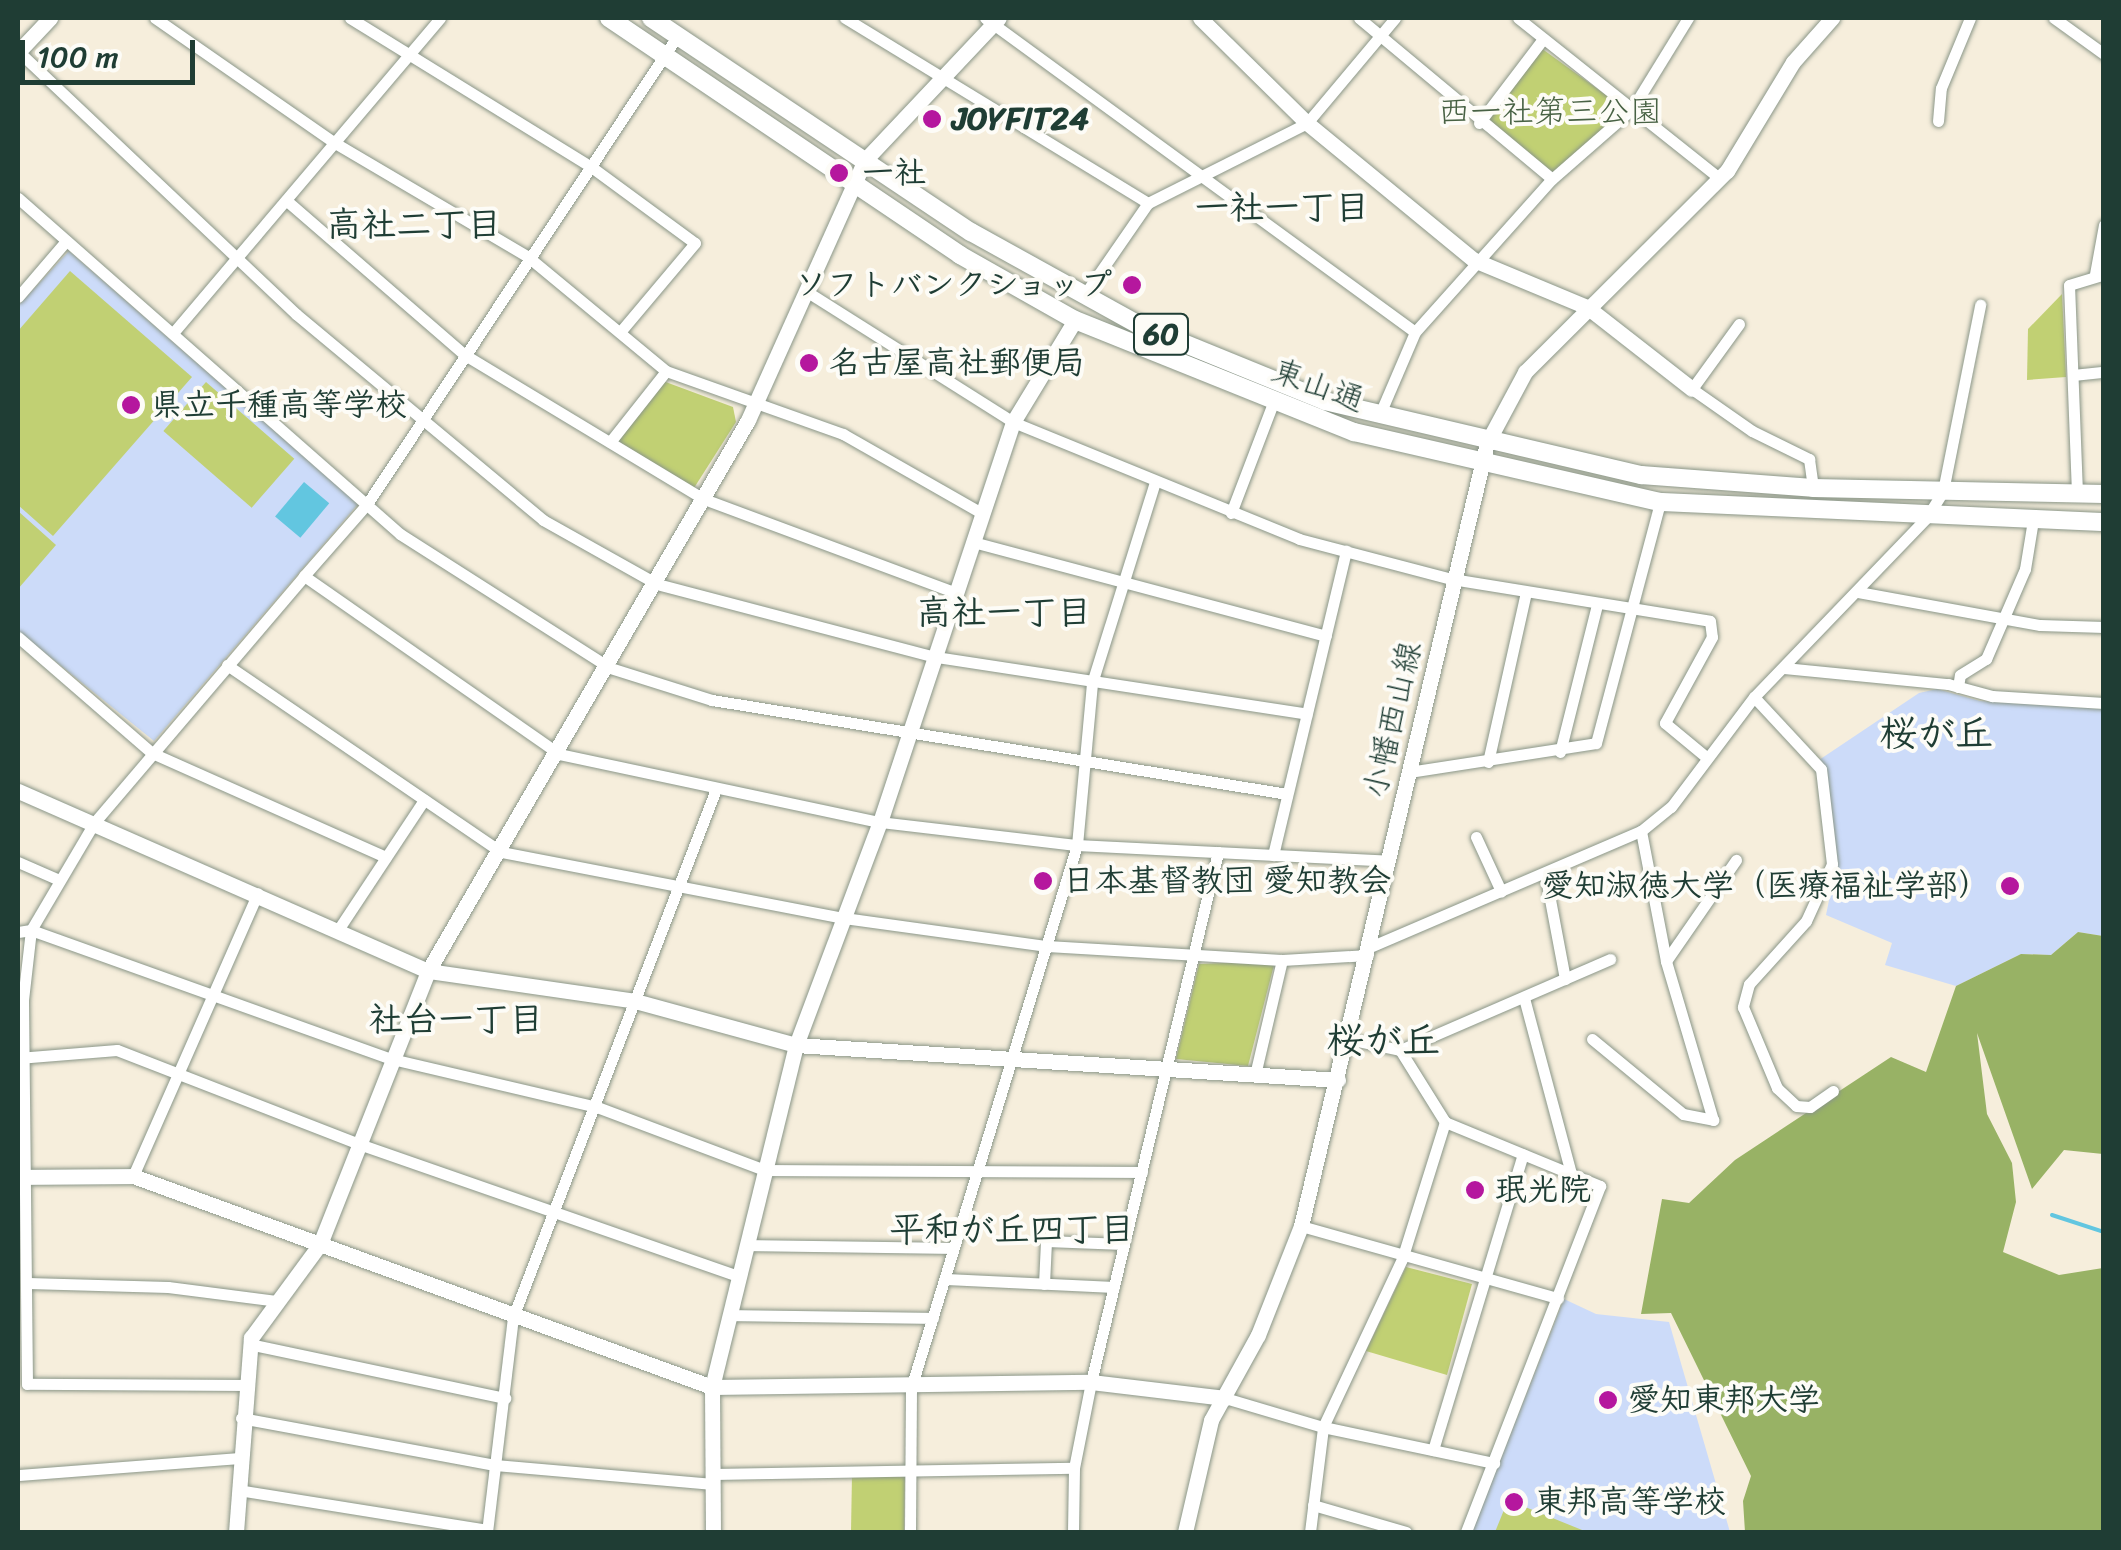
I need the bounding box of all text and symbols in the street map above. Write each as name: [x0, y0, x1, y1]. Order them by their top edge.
scale bar: [25, 20, 200, 82]
text: 100 m: [37, 30, 119, 84]
park label: 西一社第三公園: [1438, 93, 1662, 131]
place label: JOYFIT24: [952, 100, 1089, 138]
marker: JOYFIT24: [921, 108, 943, 130]
place label: 一社: [862, 154, 926, 192]
marker: 一社: [826, 160, 852, 186]
district label: 一社一丁目: [1195, 186, 1369, 228]
district label: 高社二丁目: [327, 203, 501, 245]
place label: ソフトバンクショップ: [792, 266, 1112, 304]
marker: ソフトバンクショップ: [1121, 274, 1143, 296]
road number: 60: [1131, 309, 1191, 359]
place label: 名古屋高社郵便局: [829, 344, 1085, 382]
marker: 名古屋高社郵便局: [798, 352, 820, 374]
street label: 東山通: [1266, 352, 1370, 420]
place label: 県立千種高等学校: [151, 386, 407, 424]
marker: 県立千種高等学校: [120, 394, 142, 416]
district label: 高社一丁目: [917, 591, 1091, 633]
street label: 小幡西山線: [1356, 638, 1430, 802]
district label: 桜が丘: [1879, 711, 1993, 757]
place label: 日本基督教団 愛知教会: [1063, 862, 1391, 900]
place label: 愛知淑徳大学（医療福祉学部）: [1542, 867, 1990, 905]
marker: 日本基督教団 愛知教会: [1032, 870, 1054, 892]
marker: 愛知淑徳大学（医療福祉学部）: [1999, 875, 2021, 897]
district label: 社台一丁目: [369, 998, 543, 1040]
district label: 桜が丘: [1326, 1018, 1440, 1064]
place label: 珉光院: [1495, 1171, 1591, 1209]
marker: 珉光院: [1464, 1179, 1486, 1201]
district label: 平和が丘四丁目: [890, 1208, 1134, 1250]
place label: 愛知東邦大学: [1628, 1381, 1820, 1419]
marker: 愛知東邦大学: [1597, 1389, 1619, 1411]
place label: 東邦高等学校: [1534, 1483, 1726, 1521]
marker: 東邦高等学校: [1503, 1491, 1525, 1513]

